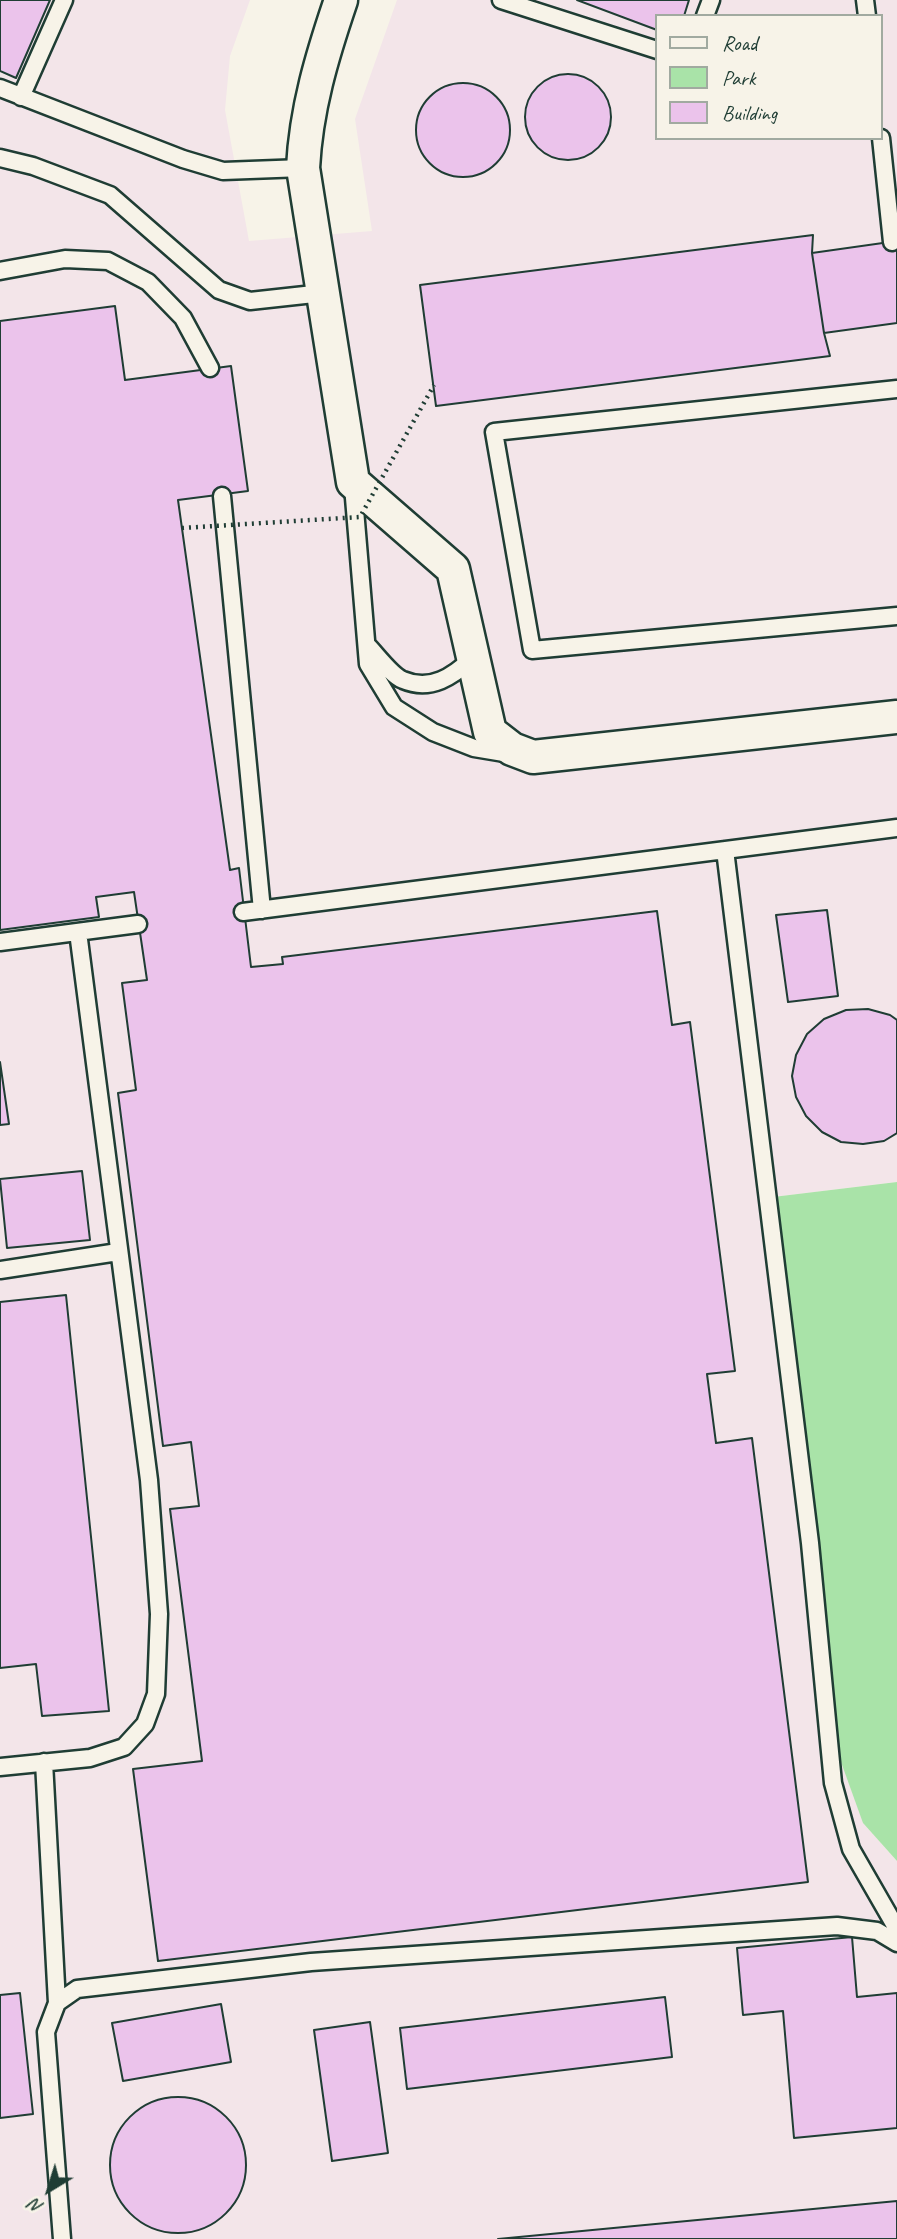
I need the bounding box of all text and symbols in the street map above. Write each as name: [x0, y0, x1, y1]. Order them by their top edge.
legend: [656, 14, 883, 140]
text: Road: [722, 30, 757, 56]
text: Park: [722, 65, 755, 91]
text: Building: [722, 100, 777, 126]
north arrow: [14, 2155, 84, 2225]
text: N: [24, 2193, 48, 2220]

